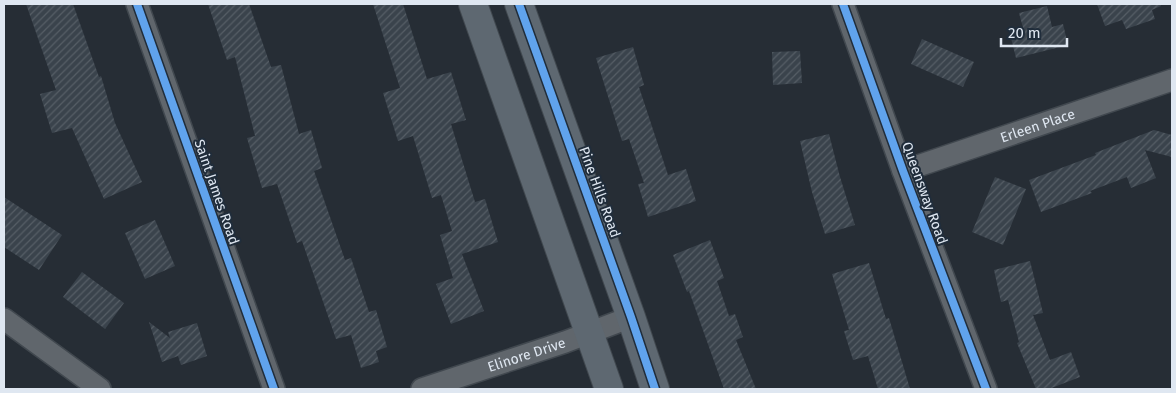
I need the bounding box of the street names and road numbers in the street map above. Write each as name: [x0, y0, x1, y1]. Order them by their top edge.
street label: Erleen Place: [998, 105, 1077, 146]
street label: Saint James Road: [191, 137, 243, 247]
street label: Queensway Road: [898, 140, 951, 247]
street label: Pine Hills Road: [575, 144, 624, 240]
street label: Elinore Drive: [485, 334, 568, 376]

